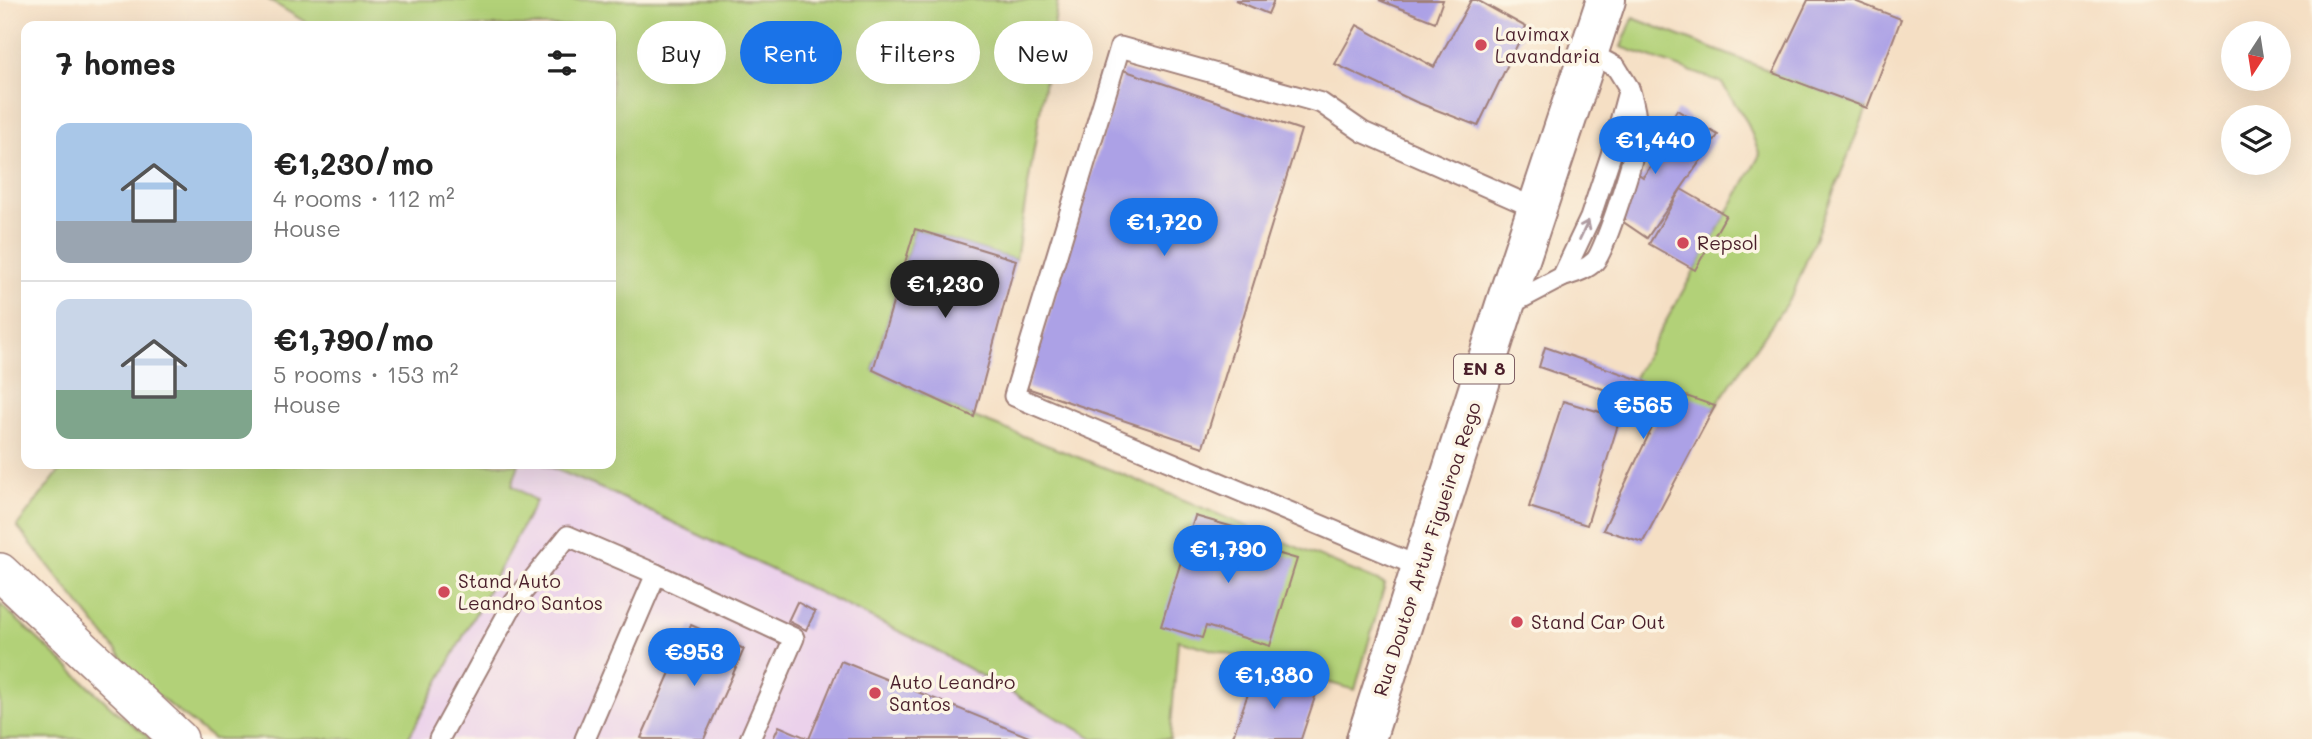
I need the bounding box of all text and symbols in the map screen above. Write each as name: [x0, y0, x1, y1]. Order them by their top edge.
chip: Buy: [637, 21, 726, 84]
chip: Rent: [740, 21, 842, 84]
chip: Filters: [856, 21, 980, 84]
chip: New: [994, 21, 1093, 84]
place label: Lavimax Lavandaria: [1495, 21, 1600, 68]
north arrow: [2221, 21, 2291, 91]
map controls: [2221, 21, 2291, 175]
marker: Lavimax Lavandaria: [1473, 37, 1489, 53]
text: 7 homes: [56, 43, 176, 83]
icon: filters: [543, 44, 581, 82]
button: layers: [2221, 105, 2291, 175]
pin: €1,440: [1598, 116, 1712, 176]
text: €1,440: [1615, 124, 1695, 154]
text: €1,230/mo: [273, 143, 433, 183]
icon: home: [112, 151, 196, 235]
text: 4 rooms · 112 m²: [273, 183, 455, 213]
pin: €1,720: [1107, 198, 1221, 258]
text: €1,720: [1126, 206, 1202, 236]
text: House: [273, 213, 341, 243]
one-way arrow: [1578, 220, 1591, 241]
place label: Repsol: [1697, 230, 1758, 255]
marker: Repsol: [1675, 235, 1691, 251]
pin: €1,230: [888, 260, 1002, 320]
text: €1,230: [906, 268, 984, 298]
text: €1,790/mo: [273, 319, 433, 359]
icon: home: [112, 327, 196, 411]
road number: EN 8: [1454, 354, 1514, 384]
text: 5 rooms · 153 m²: [273, 359, 458, 389]
pin: €565: [1602, 382, 1684, 441]
text: House: [273, 389, 341, 419]
text: €565: [1613, 389, 1673, 419]
street label: Rua Doutor Artur Figueiroa Rego: [1367, 399, 1486, 699]
pin: €1,790: [1171, 526, 1285, 585]
text: €1,790: [1189, 533, 1267, 563]
place label: Stand Auto Leandro Santos: [458, 568, 603, 615]
marker: Stand Auto Leandro Santos: [436, 584, 452, 600]
place label: Stand Car Out: [1531, 609, 1665, 634]
marker: Stand Car Out: [1509, 614, 1525, 630]
pin: €953: [653, 628, 735, 688]
text: €953: [664, 636, 724, 666]
pin: €1,380: [1217, 652, 1331, 711]
text: €1,380: [1235, 659, 1313, 689]
place label: Auto Leandro Santos: [889, 669, 1015, 716]
marker: Auto Leandro Santos: [867, 685, 883, 701]

